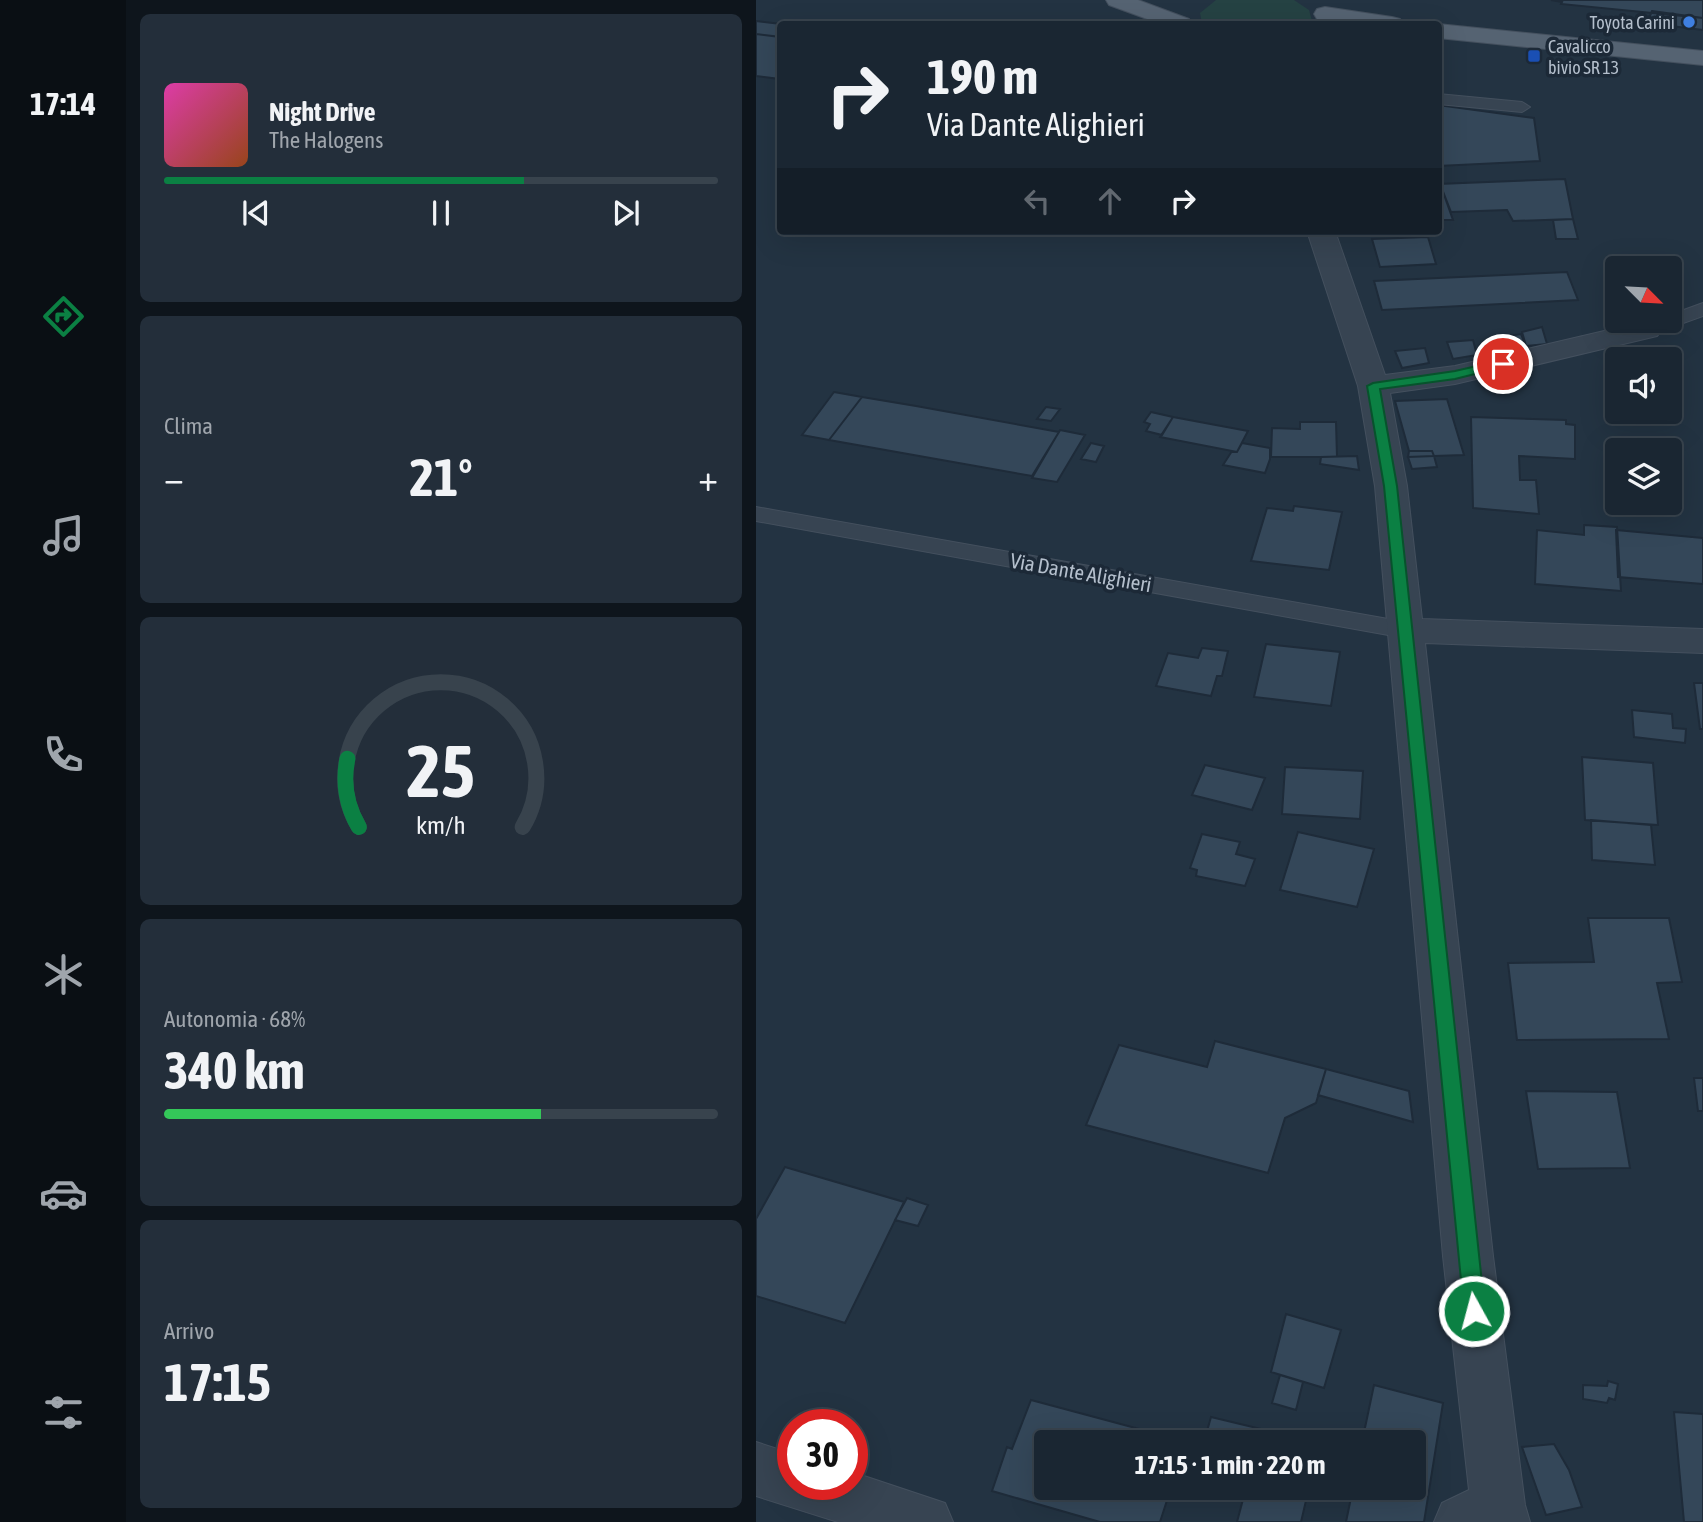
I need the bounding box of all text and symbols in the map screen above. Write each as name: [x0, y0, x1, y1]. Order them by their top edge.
place label: Toyota Carini: [1589, 12, 1675, 33]
marker: Toyota Carini: [1681, 14, 1697, 30]
place label: Cavalicco bivio SR 13: [1548, 36, 1619, 78]
text: 190 m: [927, 48, 1038, 104]
marker: Cavalicco bivio SR 13: [1526, 48, 1542, 64]
icon: right: [812, 49, 903, 140]
text: 17:14: [30, 85, 96, 122]
text: Night Drive: [269, 97, 376, 127]
text: Via Dante Alighieri: [927, 106, 1145, 143]
text: The Halogens: [269, 127, 383, 153]
icon: left: [1018, 182, 1056, 220]
icon: ahead: [1091, 182, 1129, 220]
icon: right: [1164, 182, 1202, 220]
icon: previous: [237, 194, 275, 232]
icon: pause: [422, 194, 460, 232]
icon: next: [607, 194, 645, 232]
north arrow: [1605, 256, 1682, 332]
map controls: [1605, 256, 1682, 515]
icon: directions: [39, 292, 88, 341]
pin: [1473, 334, 1533, 394]
icon: arrive: [1484, 345, 1522, 383]
button: sound: [1605, 347, 1682, 424]
text: Clima: [164, 413, 213, 439]
button: layers: [1605, 438, 1682, 515]
text: 21°: [409, 447, 473, 507]
text: −: [164, 456, 184, 499]
text: +: [698, 456, 718, 499]
icon: music: [39, 511, 88, 560]
street label: Via Dante Alighieri: [1008, 548, 1154, 596]
text: 25: [407, 729, 475, 812]
icon: phone: [39, 730, 88, 779]
text: km/h: [416, 811, 466, 839]
icon: climate: [39, 950, 88, 999]
text: Autonomia · 68%: [164, 1006, 305, 1032]
text: 340 km: [164, 1040, 305, 1100]
icon: car: [39, 1169, 88, 1218]
position arrow: [1437, 1274, 1511, 1348]
text: Arrivo: [164, 1318, 214, 1344]
text: 17:15: [164, 1352, 271, 1412]
icon: filters: [39, 1388, 88, 1437]
speed limit sign: 30: [777, 1409, 868, 1500]
text: 17:15 · 1 min · 220 m: [1135, 1450, 1325, 1480]

